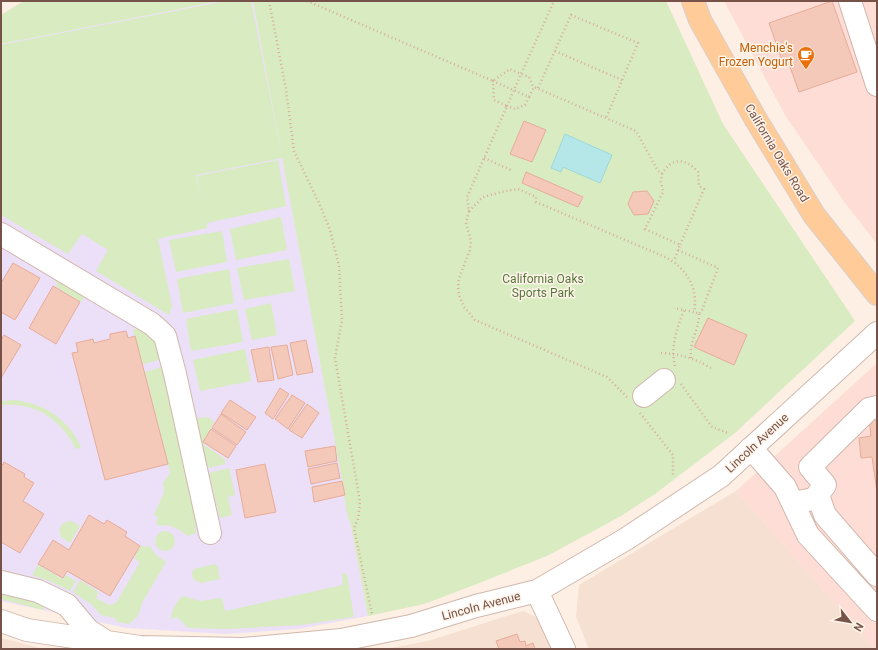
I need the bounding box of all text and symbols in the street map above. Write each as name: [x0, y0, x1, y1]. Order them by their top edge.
place label: Menchie's Frozen Yogurt: [719, 41, 793, 69]
cafe icon: Menchie's Frozen Yogurt: [796, 45, 816, 70]
street label: California Oaks Road: [742, 101, 812, 205]
park label: California Oaks Sports Park: [502, 272, 584, 300]
street label: Lincoln Avenue: [723, 410, 791, 476]
street label: Lincoln Avenue: [440, 589, 522, 623]
north arrow: [830, 602, 870, 642]
text: N: [850, 620, 866, 634]

